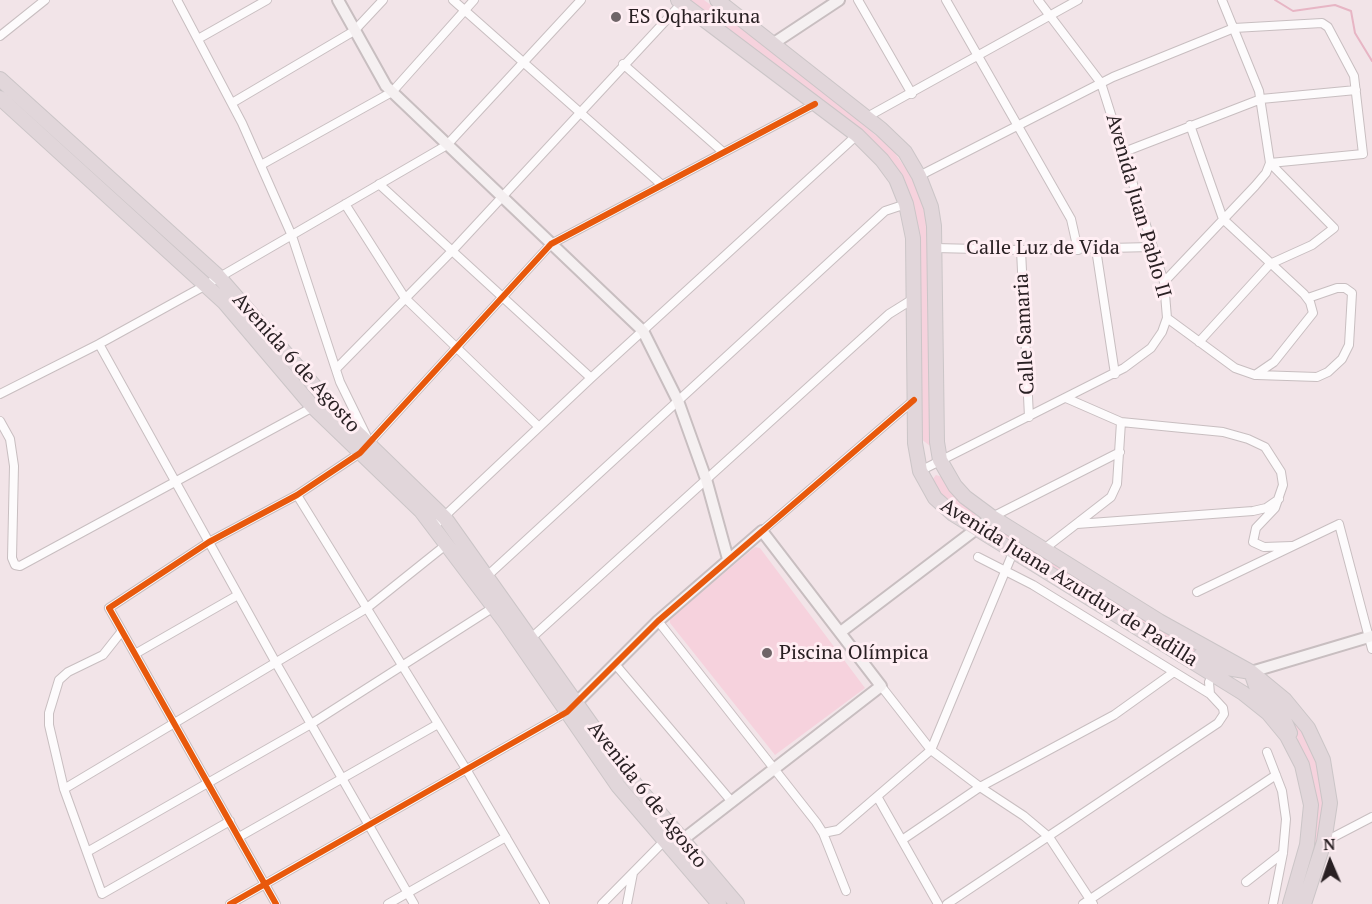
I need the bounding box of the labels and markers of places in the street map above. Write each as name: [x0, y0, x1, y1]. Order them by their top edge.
place label: ES Oqharikuna: [628, 5, 760, 29]
marker: ES Oqharikuna: [609, 10, 623, 24]
place label: Piscina Olímpica: [779, 641, 929, 665]
marker: Piscina Olímpica: [760, 646, 774, 660]

